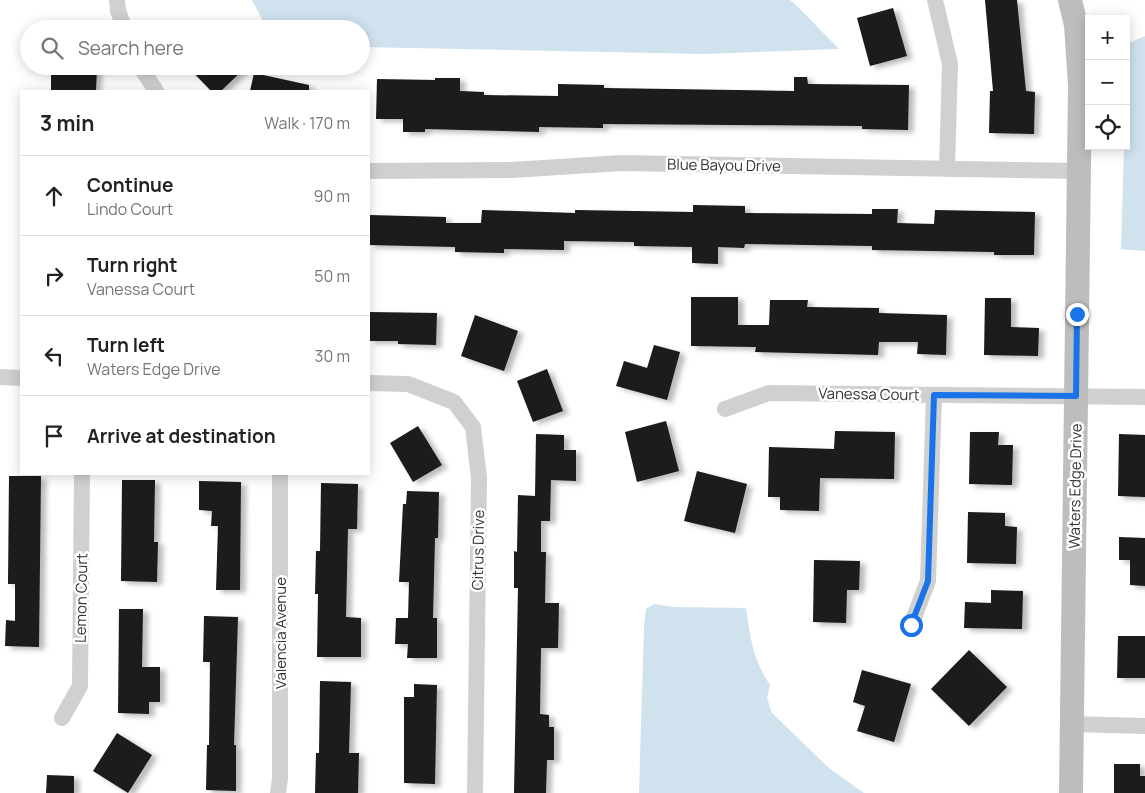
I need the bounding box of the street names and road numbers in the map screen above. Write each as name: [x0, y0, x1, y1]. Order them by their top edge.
street label: Blue Bayou Drive: [667, 154, 781, 176]
street label: Vanessa Court: [818, 383, 920, 405]
street label: Waters Edge Drive: [1063, 423, 1087, 549]
street label: Citrus Drive: [467, 509, 489, 590]
street label: Lemon Court: [70, 553, 92, 643]
street label: Valencia Avenue: [270, 577, 291, 689]

